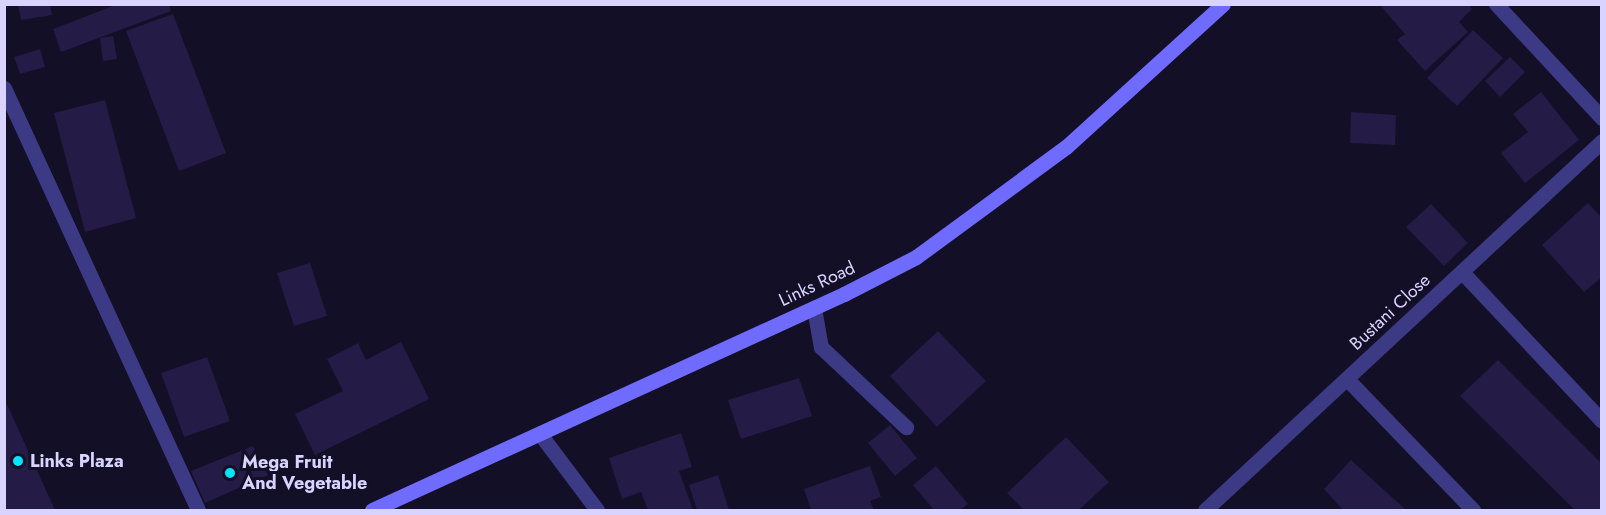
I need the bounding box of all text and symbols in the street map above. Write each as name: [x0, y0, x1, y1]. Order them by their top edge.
street label: Links Road: [775, 257, 859, 311]
street label: Bustani Close: [1345, 269, 1435, 355]
place label: Links Plaza: [30, 450, 124, 472]
place label: Mega Fruit And Vegetable: [242, 452, 367, 494]
marker: Links Plaza: [11, 454, 25, 468]
marker: Mega Fruit And Vegetable: [223, 466, 237, 480]

